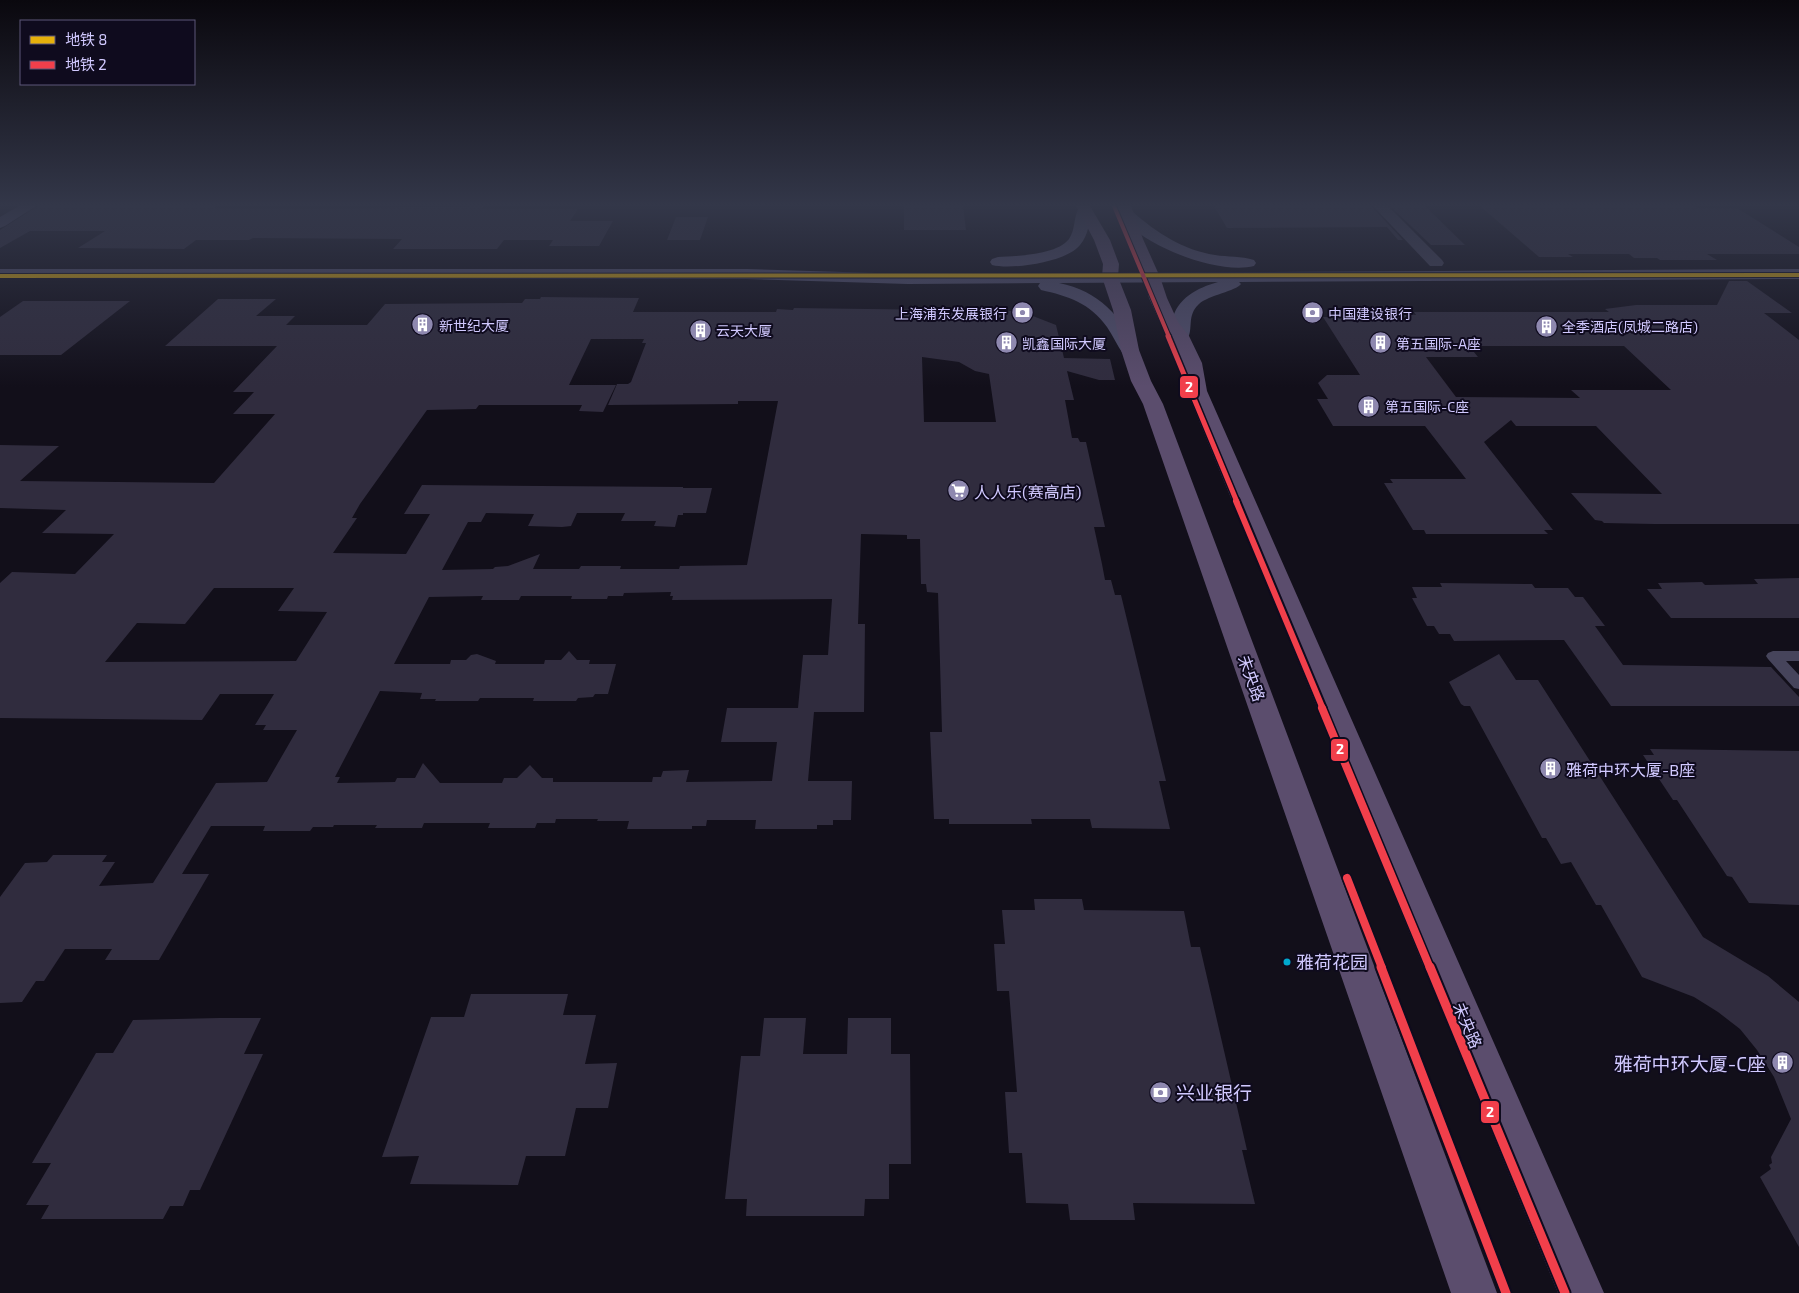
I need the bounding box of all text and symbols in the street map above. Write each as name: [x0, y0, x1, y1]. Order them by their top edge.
legend: [20, 20, 195, 85]
text: 地铁 8: [65, 30, 107, 48]
text: 地铁 2: [65, 55, 107, 73]
bank icon: 上海浦东发展银行: [1011, 301, 1035, 325]
bank icon: 中国建设银行: [1300, 301, 1324, 325]
place label: 上海浦东发展银行: [895, 305, 1007, 322]
place label: 中国建设银行: [1328, 305, 1412, 322]
building icon: 新世纪大厦: [411, 313, 435, 337]
building icon: 全季酒店(凤城二路店): [1534, 314, 1558, 338]
place label: 新世纪大厦: [439, 317, 509, 334]
building icon: 云天大厦: [688, 318, 712, 342]
place label: 全季酒店(凤城二路店): [1562, 318, 1698, 335]
place label: 云天大厦: [716, 322, 772, 339]
building icon: 凯鑫国际大厦: [994, 331, 1018, 355]
building icon: 第五国际-A座: [1368, 331, 1392, 355]
place label: 凯鑫国际大厦: [1022, 335, 1106, 352]
place label: 第五国际-A座: [1396, 335, 1481, 352]
line badge: 2: [1179, 375, 1199, 399]
text: 2: [1185, 378, 1193, 395]
building icon: 第五国际-C座: [1357, 394, 1381, 418]
place label: 第五国际-C座: [1385, 398, 1469, 415]
supermarket icon: 人人乐(赛高店): [946, 479, 970, 503]
place label: 人人乐(赛高店): [974, 482, 1082, 501]
street label: 未央路: [1235, 652, 1269, 704]
line badge: 2: [1330, 738, 1349, 762]
text: 2: [1336, 740, 1344, 757]
building icon: 雅荷中环大厦-B座: [1538, 757, 1562, 781]
place label: 雅荷中环大厦-B座: [1566, 760, 1695, 779]
place label: 雅荷花园: [1296, 951, 1368, 973]
marker: 雅荷花园: [1282, 957, 1292, 967]
street label: 未央路: [1450, 999, 1486, 1051]
building icon: 雅荷中环大厦-C座: [1770, 1051, 1794, 1075]
place label: 雅荷中环大厦-C座: [1614, 1052, 1766, 1075]
bank icon: 兴业银行: [1148, 1080, 1172, 1104]
place label: 兴业银行: [1176, 1081, 1252, 1104]
line badge: 2: [1480, 1100, 1500, 1124]
text: 2: [1486, 1103, 1494, 1120]

